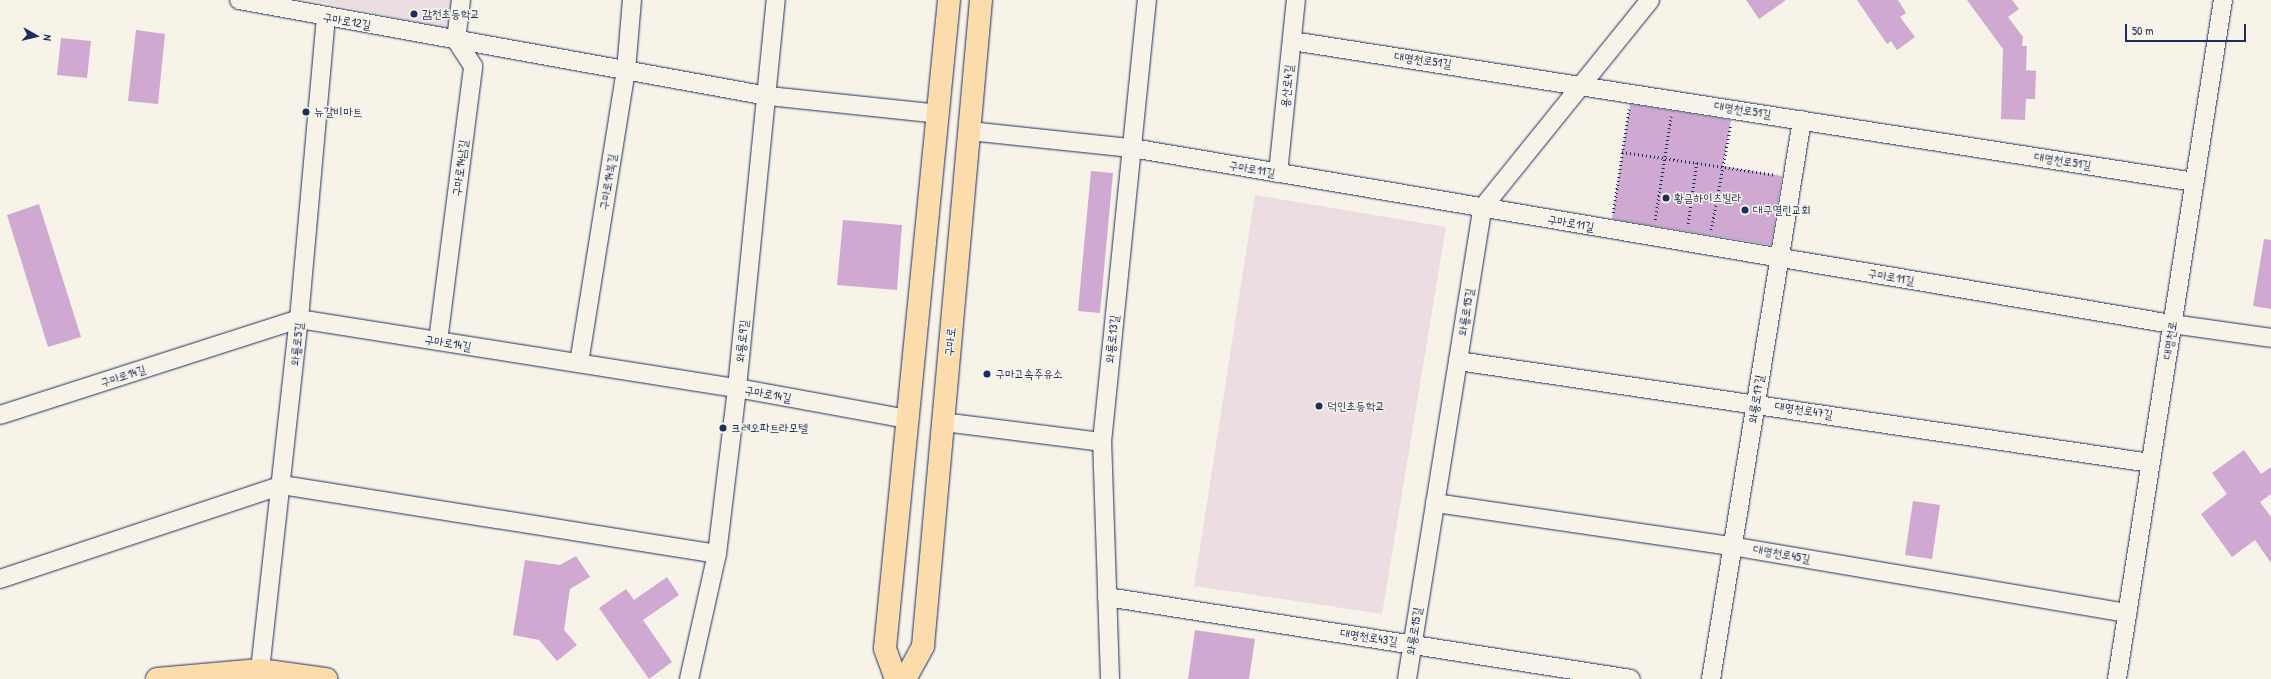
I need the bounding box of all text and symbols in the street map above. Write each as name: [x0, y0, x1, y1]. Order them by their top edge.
place label: 감천초등학교: [422, 7, 480, 21]
marker: 감천초등학교: [409, 9, 419, 19]
street label: 구마로12길: [322, 10, 372, 32]
north arrow: [16, 16, 56, 56]
scale bar: [2127, 16, 2248, 42]
text: 50 m: [2132, 22, 2153, 39]
text: N: [41, 34, 55, 42]
street label: 대명천로51길: [1393, 49, 1453, 71]
street label: 용산로4길: [1278, 64, 1296, 108]
street label: 대명천로51길: [1713, 98, 1773, 122]
place label: 뉴갈비마트: [314, 105, 362, 119]
marker: 뉴갈비마트: [301, 107, 311, 117]
street label: 구마로14남길: [449, 139, 471, 197]
street label: 대명천로51길: [2033, 149, 2093, 173]
street label: 구마로14북길: [596, 153, 620, 211]
street label: 구마로11길: [1227, 158, 1277, 180]
place label: 황금하이츠빌라: [1674, 191, 1742, 205]
marker: 황금하이츠빌라: [1661, 193, 1671, 203]
place label: 대구열린교회: [1753, 203, 1811, 217]
marker: 대구열린교회: [1740, 205, 1750, 215]
street label: 구마로11길: [1546, 212, 1596, 234]
street label: 구마로11길: [1866, 266, 1916, 288]
street label: 와룡로15길: [1455, 287, 1477, 337]
street label: 와룡로13길: [1102, 314, 1122, 364]
street label: 와룡로9길: [733, 319, 751, 363]
street label: 대명천로: [2160, 320, 2180, 360]
street label: 와룡로5길: [288, 322, 306, 366]
street label: 구마로: [942, 327, 958, 357]
street label: 구마로14길: [423, 332, 473, 354]
street label: 구마로14길: [98, 362, 148, 390]
place label: 구마고속주유소: [995, 367, 1063, 381]
marker: 구마고속주유소: [982, 369, 992, 379]
street label: 와룡로17길: [1745, 374, 1767, 424]
street label: 구마로14길: [743, 383, 793, 405]
street label: 대명천로47길: [1774, 398, 1834, 422]
place label: 덕인초등학교: [1327, 399, 1385, 413]
marker: 덕인초등학교: [1314, 401, 1324, 411]
place label: 크레오파트라모텔: [731, 421, 808, 435]
marker: 크레오파트라모텔: [718, 423, 728, 433]
street label: 대명천로45길: [1752, 542, 1812, 566]
street label: 와룡로15길: [1403, 606, 1425, 656]
street label: 대명천로43길: [1339, 625, 1399, 649]

